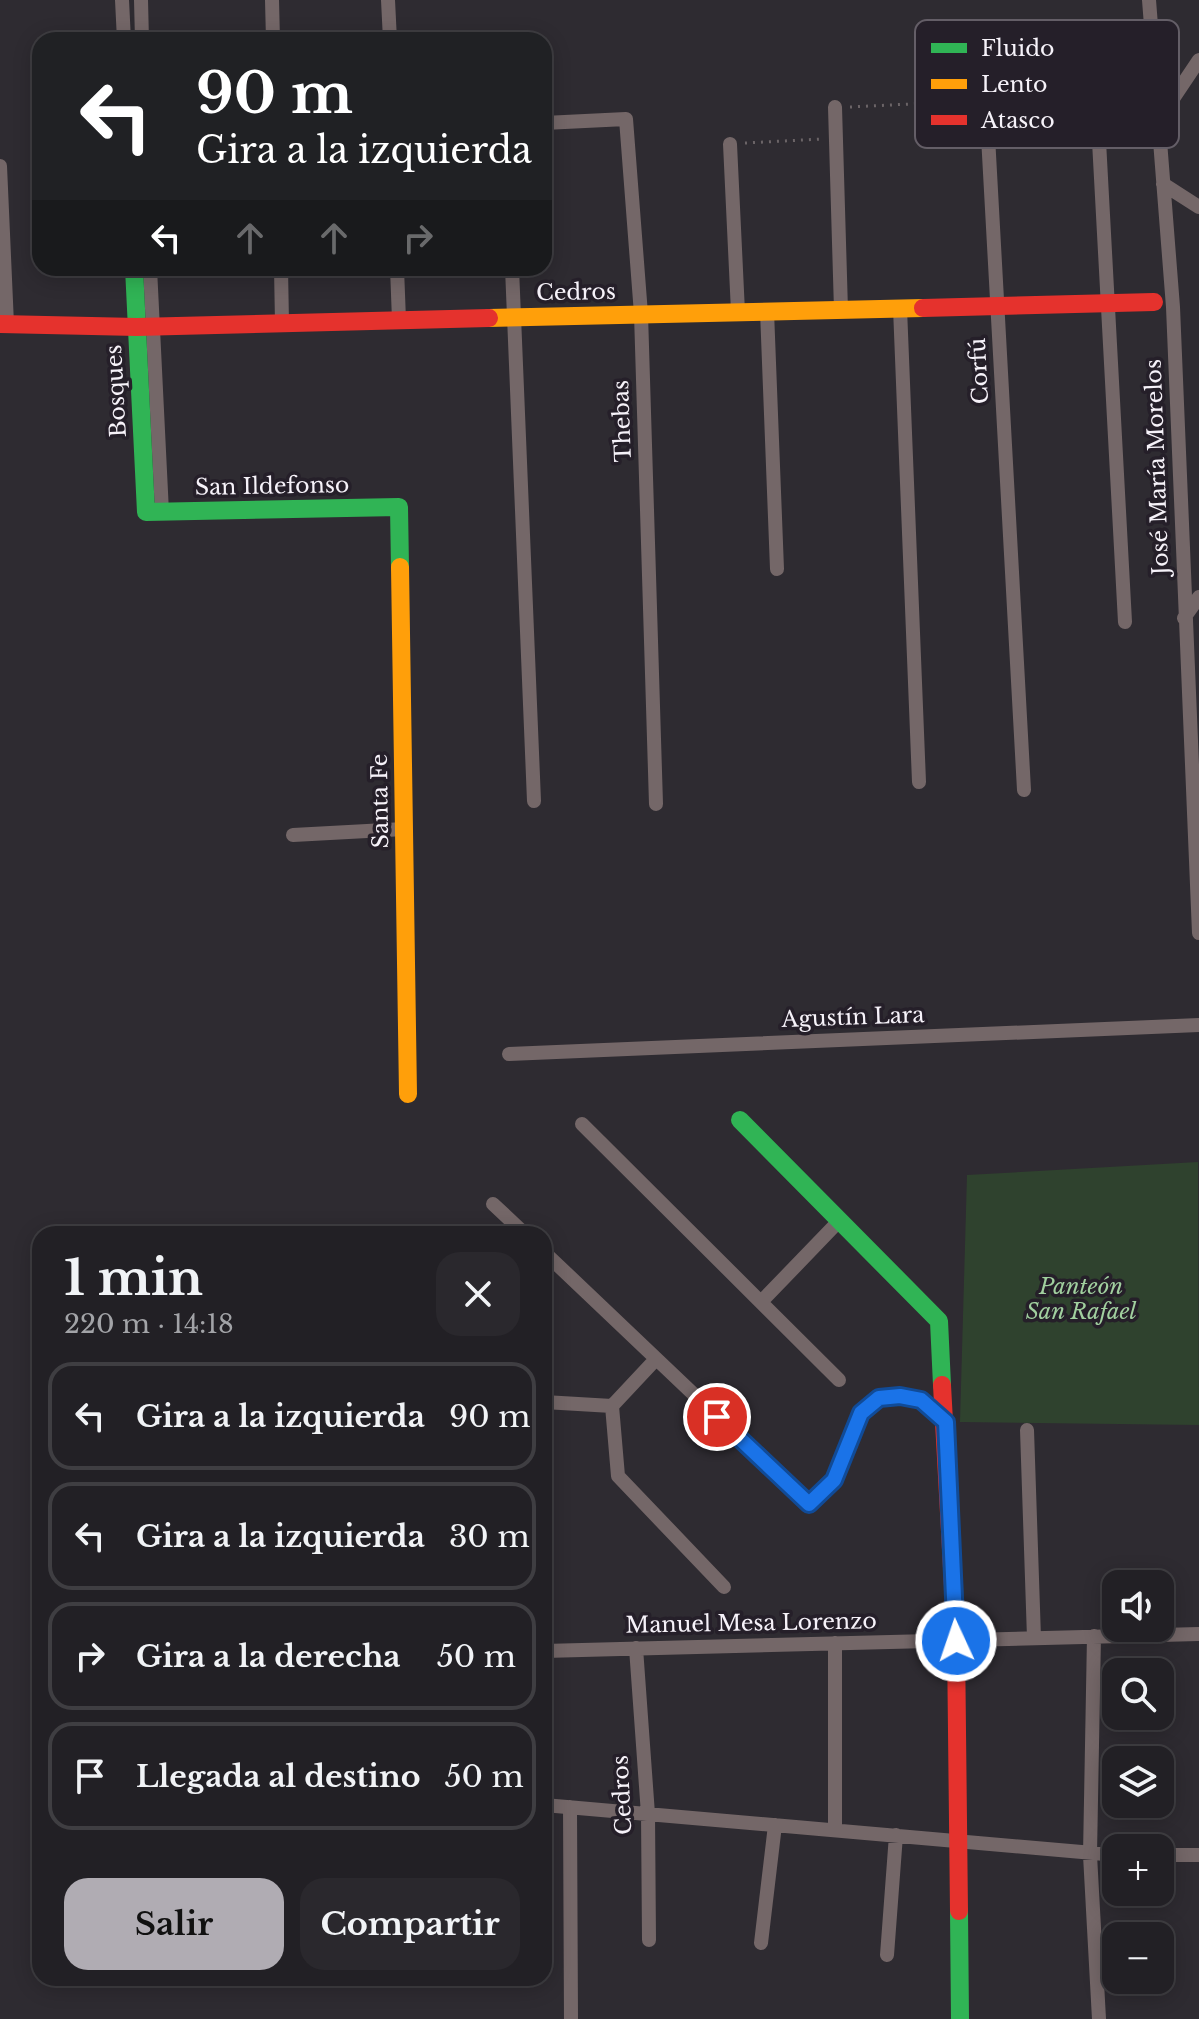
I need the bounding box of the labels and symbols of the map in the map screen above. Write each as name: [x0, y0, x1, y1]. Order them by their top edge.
legend: [915, 20, 1179, 148]
text: Fluido: [981, 35, 1054, 62]
text: Lento: [981, 71, 1047, 98]
text: Atasco: [980, 107, 1055, 134]
street label: Cedros: [536, 278, 616, 306]
street label: Corfú: [964, 337, 994, 405]
street label: Bosques: [100, 344, 132, 438]
street label: José María Morelos: [1140, 359, 1174, 578]
street label: Thebas: [607, 380, 637, 462]
street label: San Ildefonso: [195, 471, 349, 501]
street label: Santa Fe: [366, 753, 394, 849]
street label: Agustín Lara: [780, 1001, 926, 1033]
park label: Panteón San Rafael: [1026, 1273, 1136, 1325]
pin: [683, 1383, 751, 1451]
position arrow: [914, 1599, 998, 1683]
street label: Manuel Mesa Lorenzo: [625, 1607, 877, 1639]
street label: Cedros: [606, 1754, 638, 1836]

